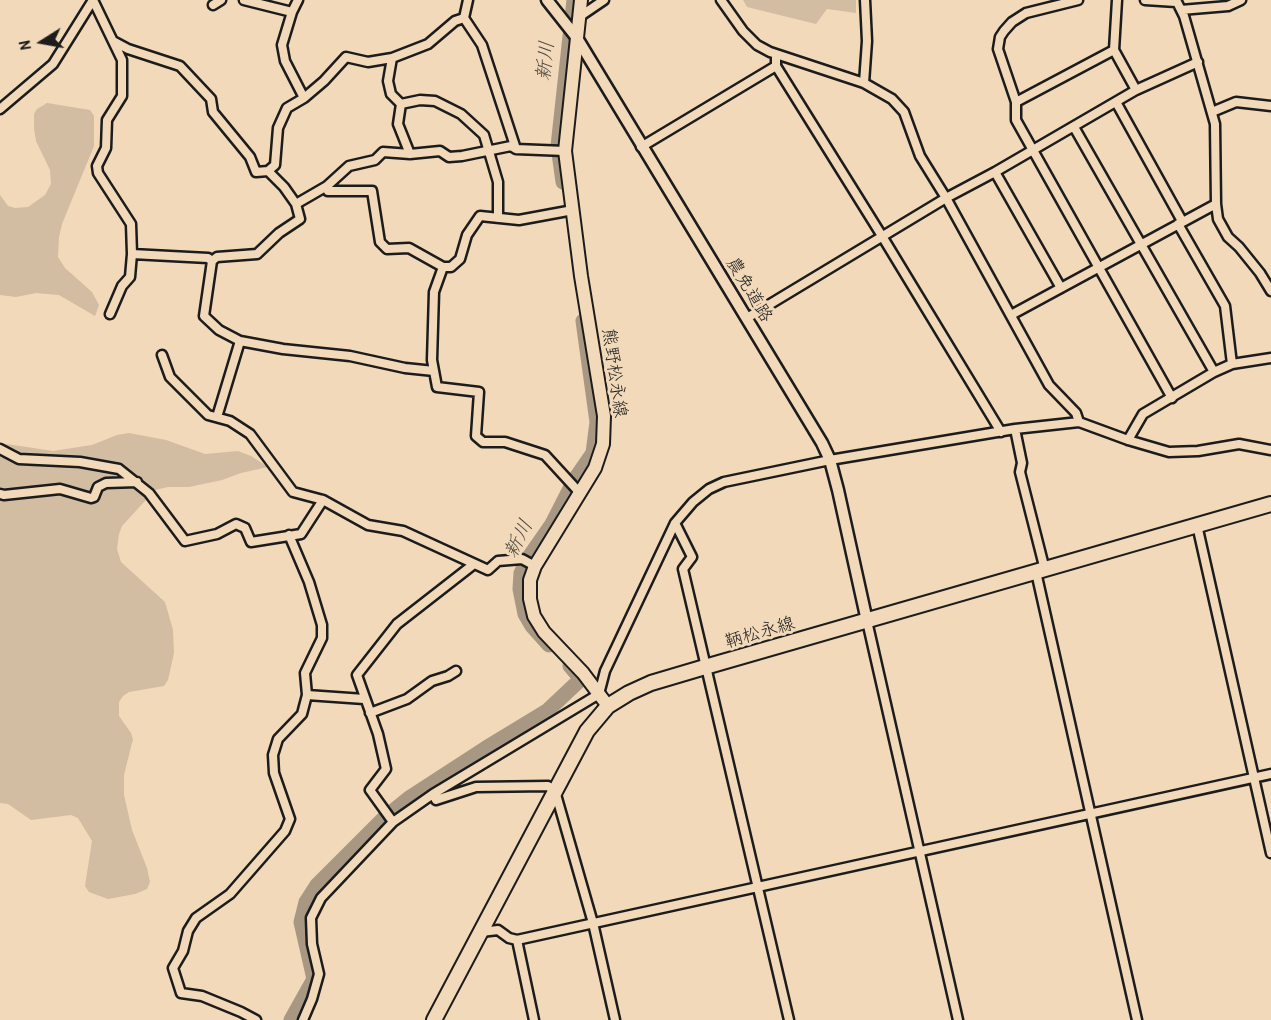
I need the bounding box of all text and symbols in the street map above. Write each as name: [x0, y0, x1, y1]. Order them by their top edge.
north arrow: [12, 12, 72, 72]
text: N: [13, 39, 36, 52]
water label: 新川: [532, 40, 560, 82]
street label: 農免道路: [721, 254, 777, 326]
street label: 熊野松永線: [597, 327, 631, 419]
water label: 新川: [499, 516, 539, 562]
street label: 鞆松永線: [722, 613, 798, 653]

